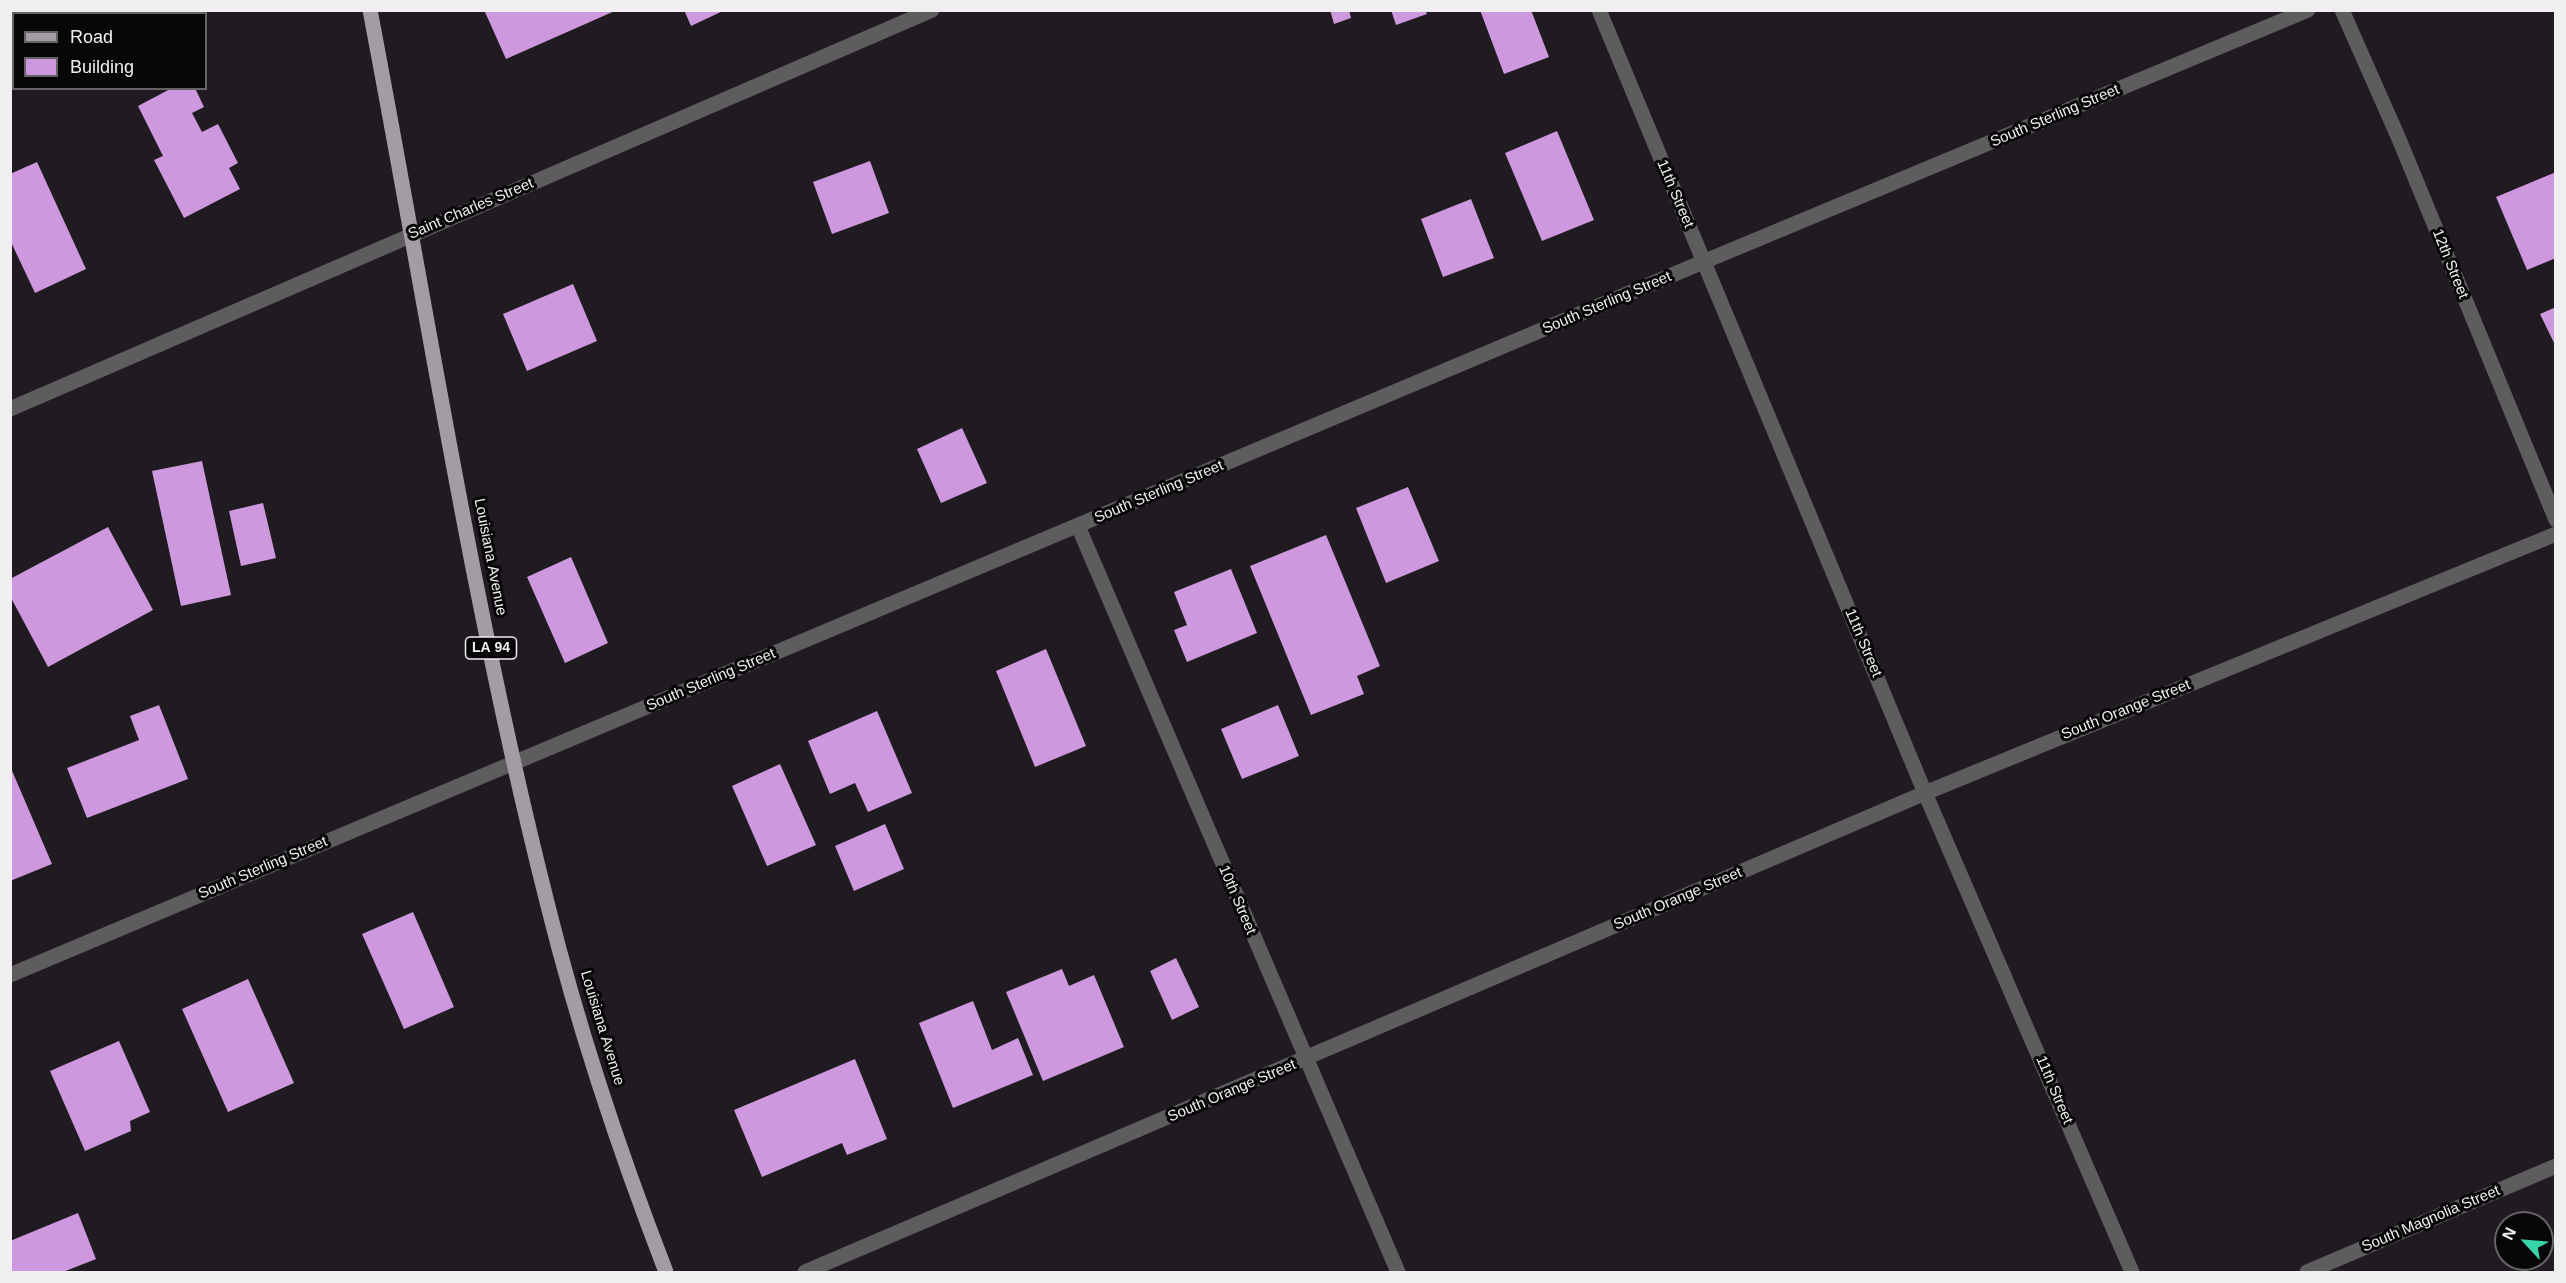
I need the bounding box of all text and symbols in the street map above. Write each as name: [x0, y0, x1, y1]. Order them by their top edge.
legend: [12, 12, 207, 90]
text: Road: [70, 27, 113, 47]
text: Building: [70, 57, 134, 77]
street label: South Sterling Street: [1988, 81, 2122, 151]
street label: 11th Street: [1653, 157, 1697, 231]
street label: Saint Charles Street: [406, 174, 536, 244]
street label: 12th Street: [2428, 227, 2472, 301]
street label: South Sterling Street: [1540, 268, 1674, 338]
street label: South Sterling Street: [1092, 457, 1226, 527]
street label: Louisiana Avenue: [470, 497, 510, 617]
street label: 11th Street: [1841, 606, 1885, 680]
road number: LA 94: [466, 637, 516, 659]
street label: South Sterling Street: [644, 645, 778, 715]
street label: South Orange Street: [2059, 676, 2193, 744]
street label: South Sterling Street: [196, 833, 330, 903]
street label: 10th Street: [1214, 863, 1260, 937]
street label: South Orange Street: [1611, 864, 1745, 934]
street label: Louisiana Avenue: [576, 968, 628, 1088]
street label: 11th Street: [2032, 1053, 2076, 1127]
street label: South Orange Street: [1165, 1056, 1299, 1126]
street label: South Magnolia Street: [2359, 1182, 2503, 1256]
north arrow: [2494, 1211, 2554, 1271]
text: N: [2499, 1225, 2519, 1243]

